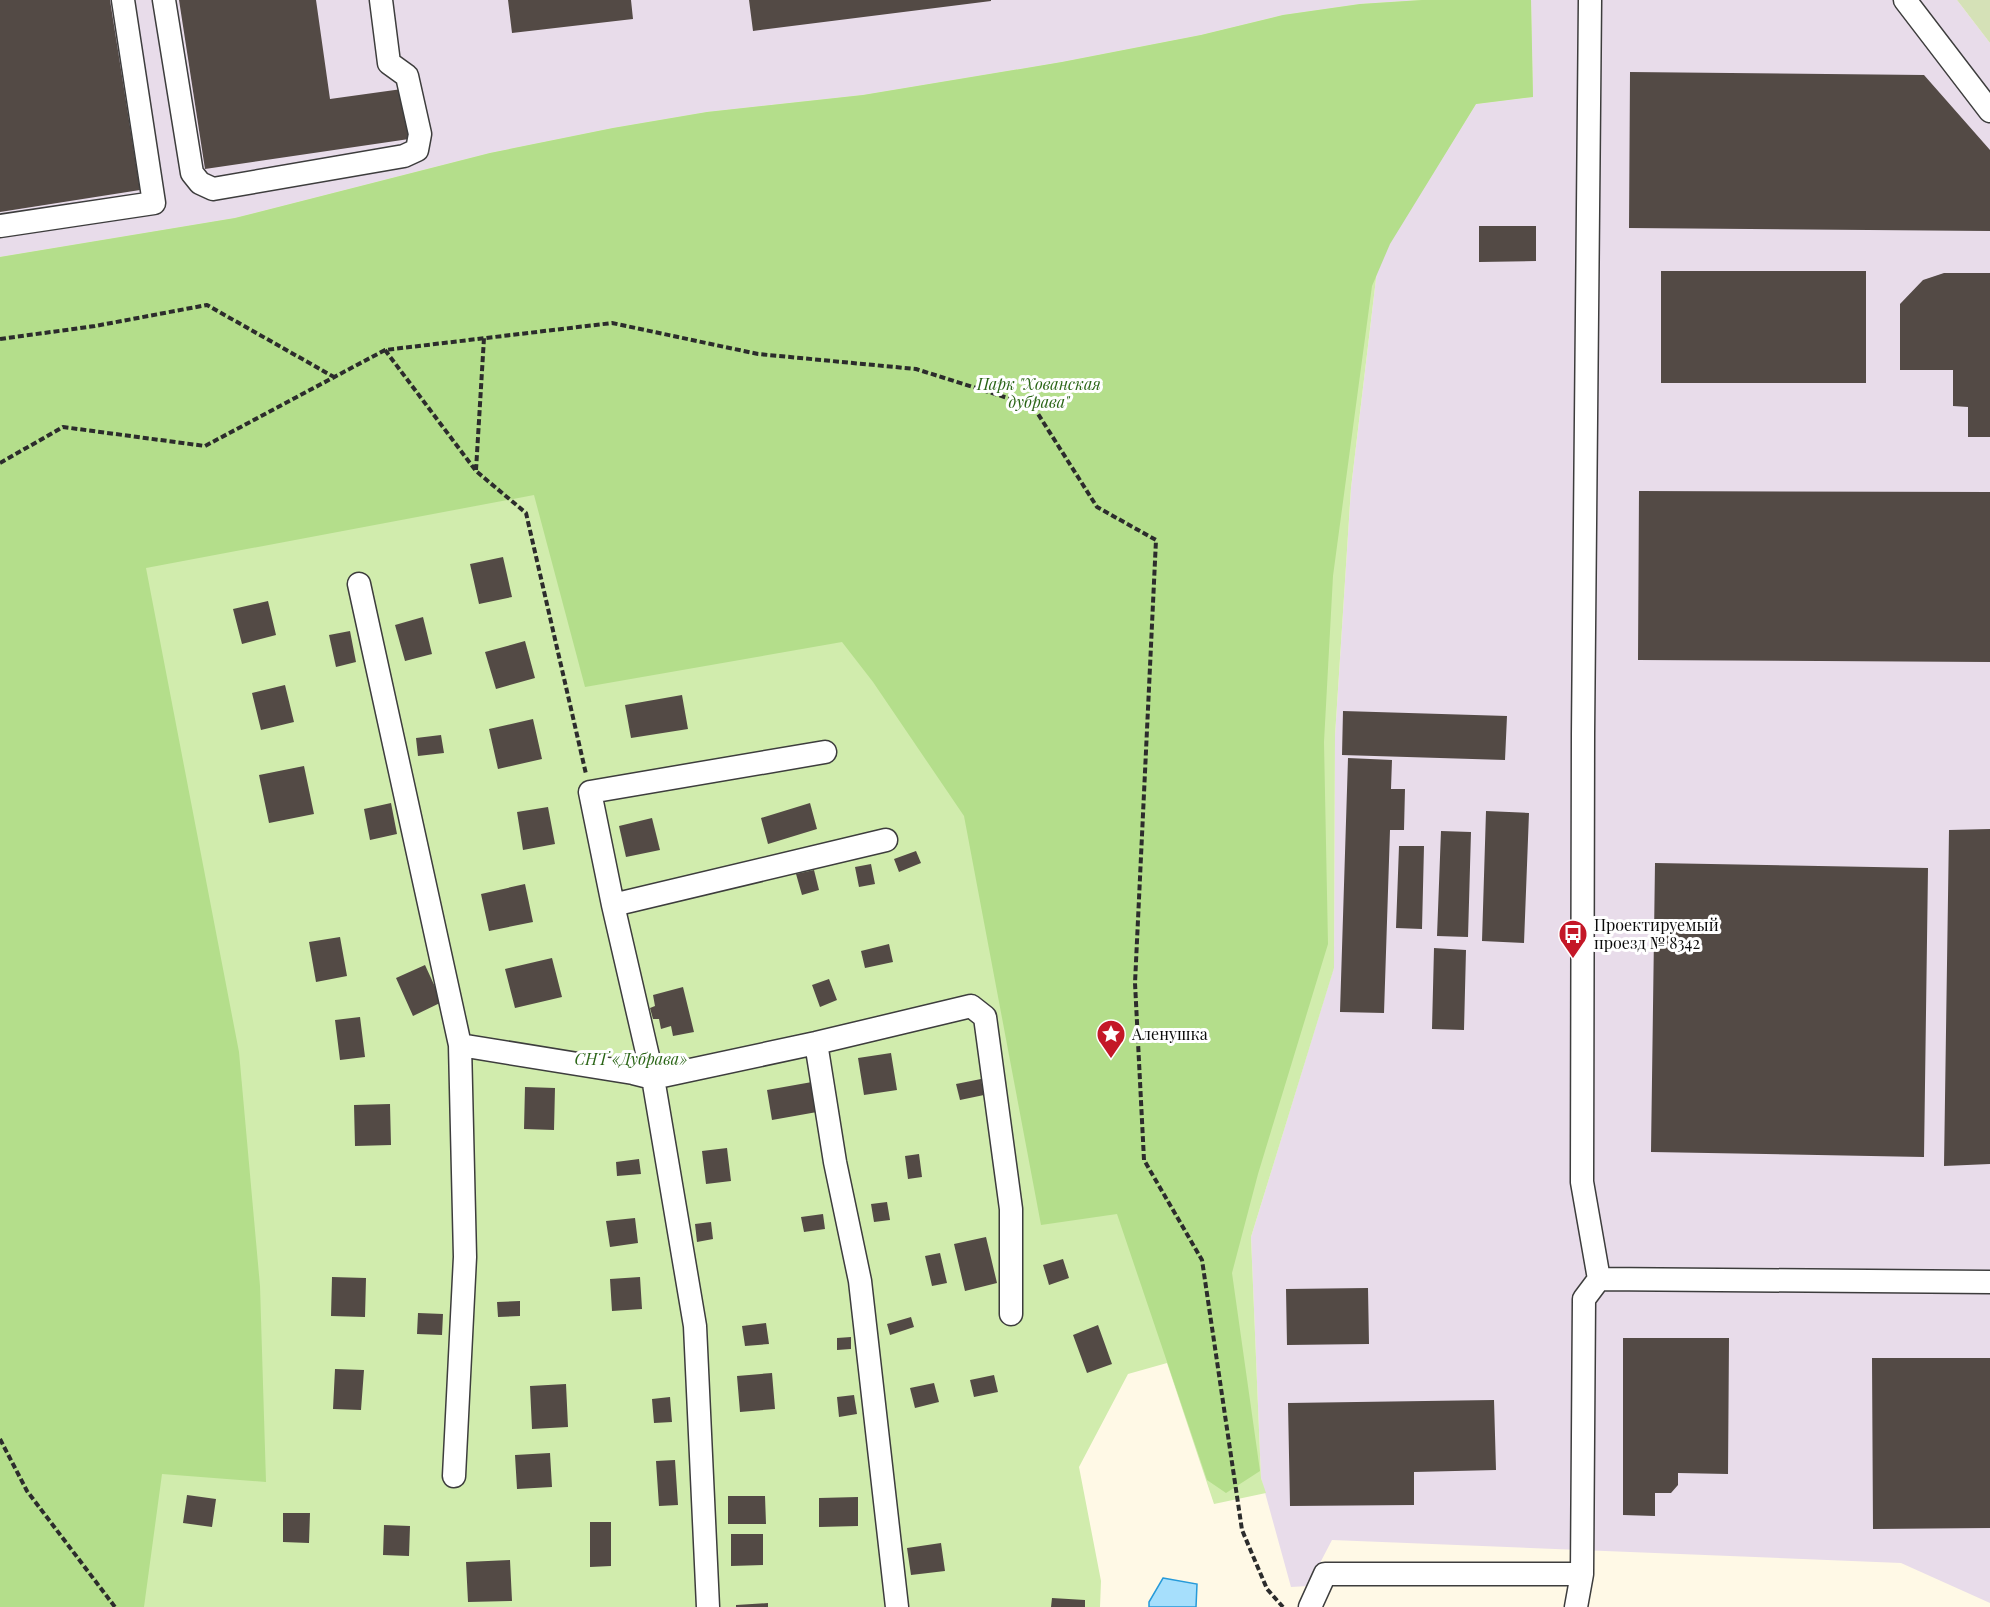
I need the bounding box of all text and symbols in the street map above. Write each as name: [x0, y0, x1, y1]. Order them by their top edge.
park label: Парк "Хованская дубрава": [976, 373, 1101, 412]
place label: Проектируемый проезд № 8342: [1594, 914, 1719, 953]
bus stop icon: Проектируемый проезд № 8342: [1557, 918, 1589, 960]
place icon: Аленушка: [1095, 1018, 1127, 1060]
place label: Аленушка: [1131, 1023, 1208, 1044]
park label: СНТ «Дубрава»: [575, 1048, 687, 1069]

